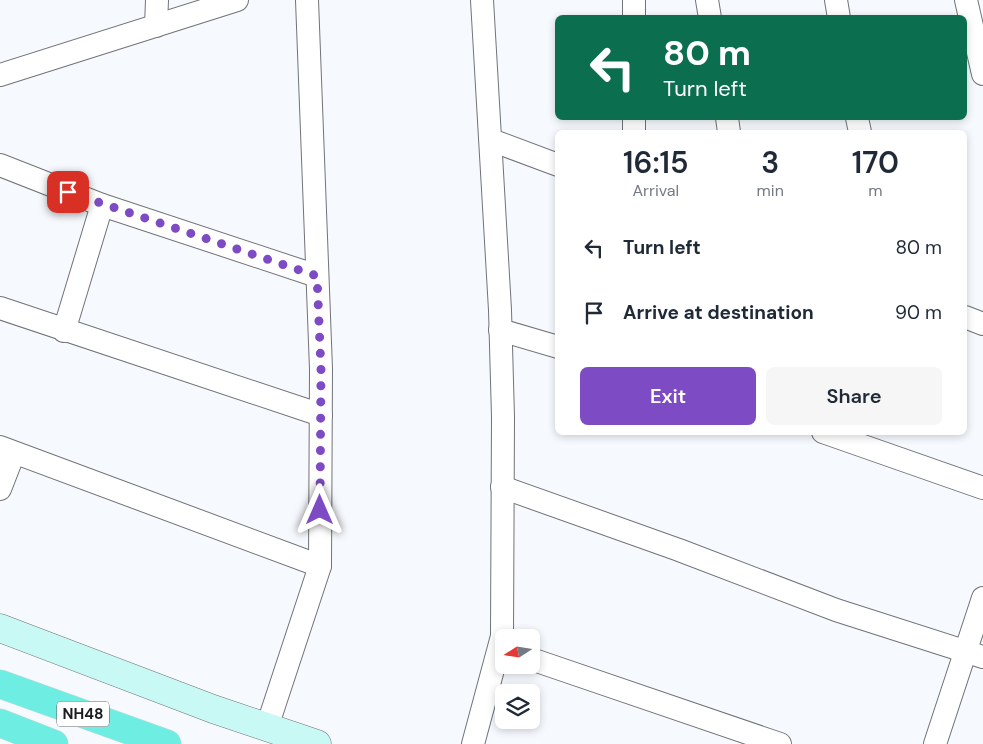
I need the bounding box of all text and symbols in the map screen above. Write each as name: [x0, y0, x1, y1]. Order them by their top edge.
text: 80 m: [663, 30, 751, 76]
icon: left: [580, 35, 645, 100]
text: Turn left: [663, 74, 747, 103]
text: 16:15: [623, 143, 689, 182]
text: 3: [761, 143, 779, 182]
text: 170: [852, 143, 899, 182]
pin: [47, 171, 89, 213]
icon: arrive: [54, 178, 82, 206]
text: Arrival: [632, 180, 679, 201]
text: min: [757, 180, 784, 201]
text: m: [868, 180, 883, 201]
icon: left: [580, 234, 608, 262]
text: Turn left: [623, 235, 701, 260]
text: 80 m: [895, 235, 942, 260]
icon: arrive: [580, 299, 608, 327]
text: Arrive at destination: [623, 300, 814, 325]
text: 90 m: [895, 300, 942, 325]
button: Exit: [580, 367, 756, 425]
button: Share: [766, 367, 942, 425]
position arrow: [293, 483, 345, 535]
north arrow: [495, 629, 540, 674]
map controls: [495, 629, 540, 729]
button: layers: [495, 684, 540, 729]
road number: NH48: [57, 702, 109, 726]

